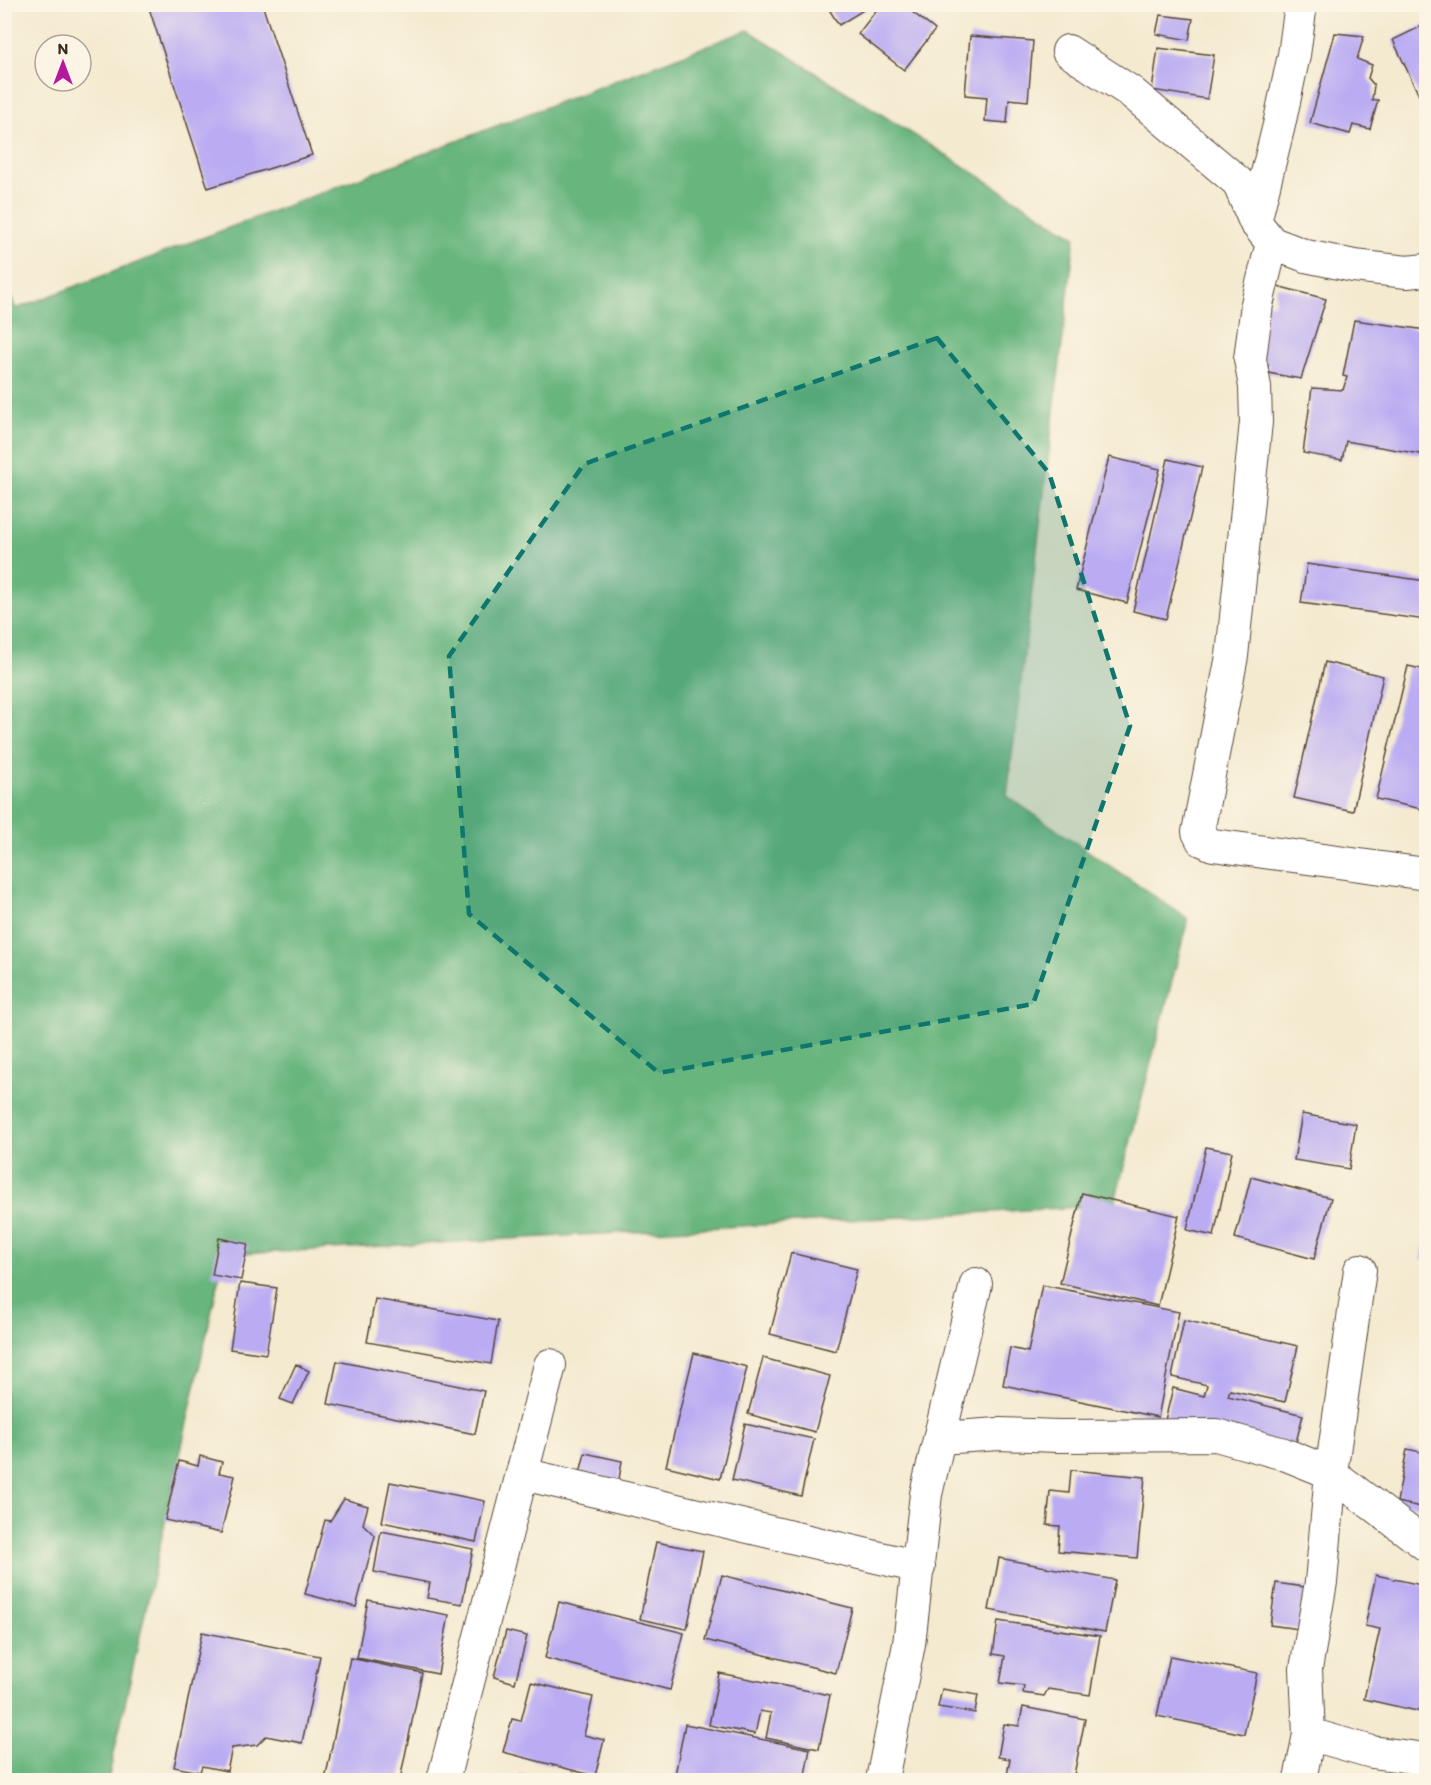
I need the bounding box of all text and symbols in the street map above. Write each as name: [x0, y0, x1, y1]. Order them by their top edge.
north arrow: [33, 33, 93, 93]
text: N: [58, 39, 68, 58]

